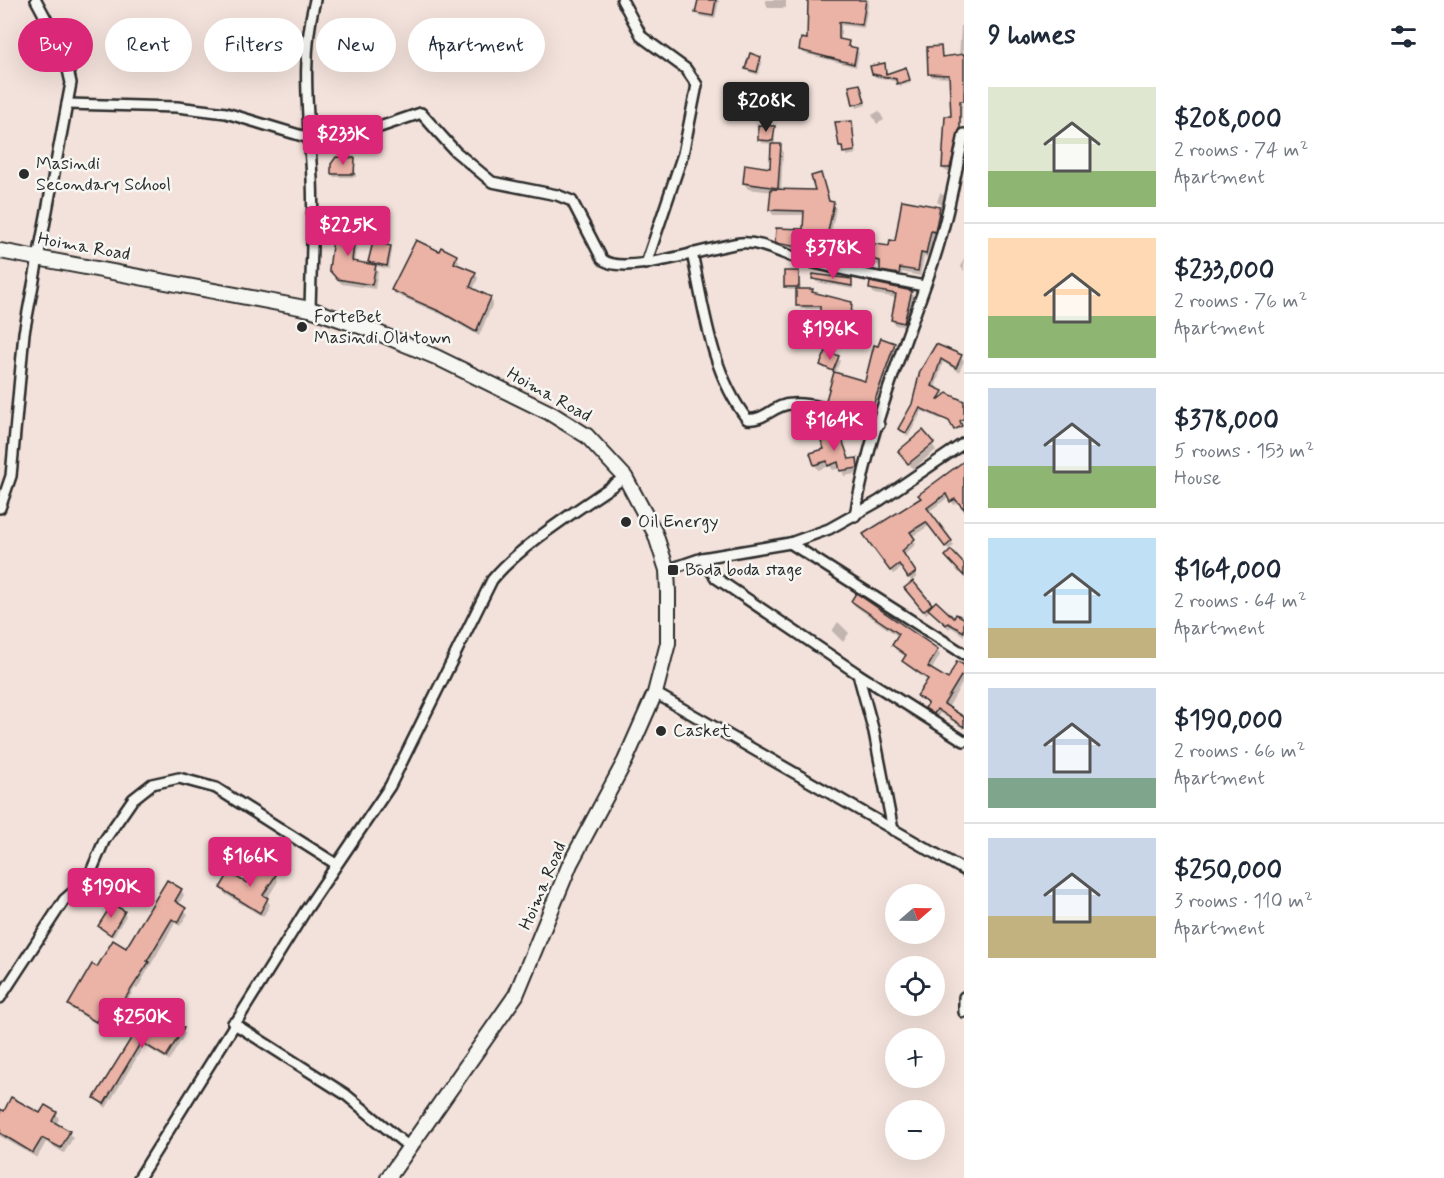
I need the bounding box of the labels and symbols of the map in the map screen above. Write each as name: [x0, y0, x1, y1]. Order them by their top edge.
pin: $208K: [724, 82, 808, 133]
pin: $233K: [301, 115, 385, 166]
place label: Masindi Secondary School: [36, 152, 171, 197]
marker: Masindi Secondary School: [17, 167, 31, 181]
pin: $225K: [306, 206, 390, 257]
street label: Hoima Road: [36, 227, 132, 267]
pin: $378K: [791, 229, 875, 280]
place label: ForteBet Masindi Old town: [314, 305, 451, 350]
pin: $196K: [788, 310, 872, 361]
marker: ForteBet Masindi Old town: [295, 320, 309, 334]
street label: Hoima Road: [502, 362, 596, 428]
pin: $164K: [792, 401, 876, 452]
place label: Oil Energy: [638, 510, 718, 534]
marker: Oil Energy: [619, 515, 633, 529]
place label: Boda boda stage: [685, 558, 802, 582]
marker: Boda boda stage: [666, 563, 680, 577]
place label: Casket: [673, 719, 731, 743]
marker: Casket: [654, 724, 668, 738]
pin: $166K: [208, 837, 292, 888]
street label: Hoima Road: [514, 838, 572, 934]
pin: $190K: [69, 868, 153, 919]
north arrow: [885, 884, 945, 944]
pin: $250K: [100, 998, 184, 1049]

